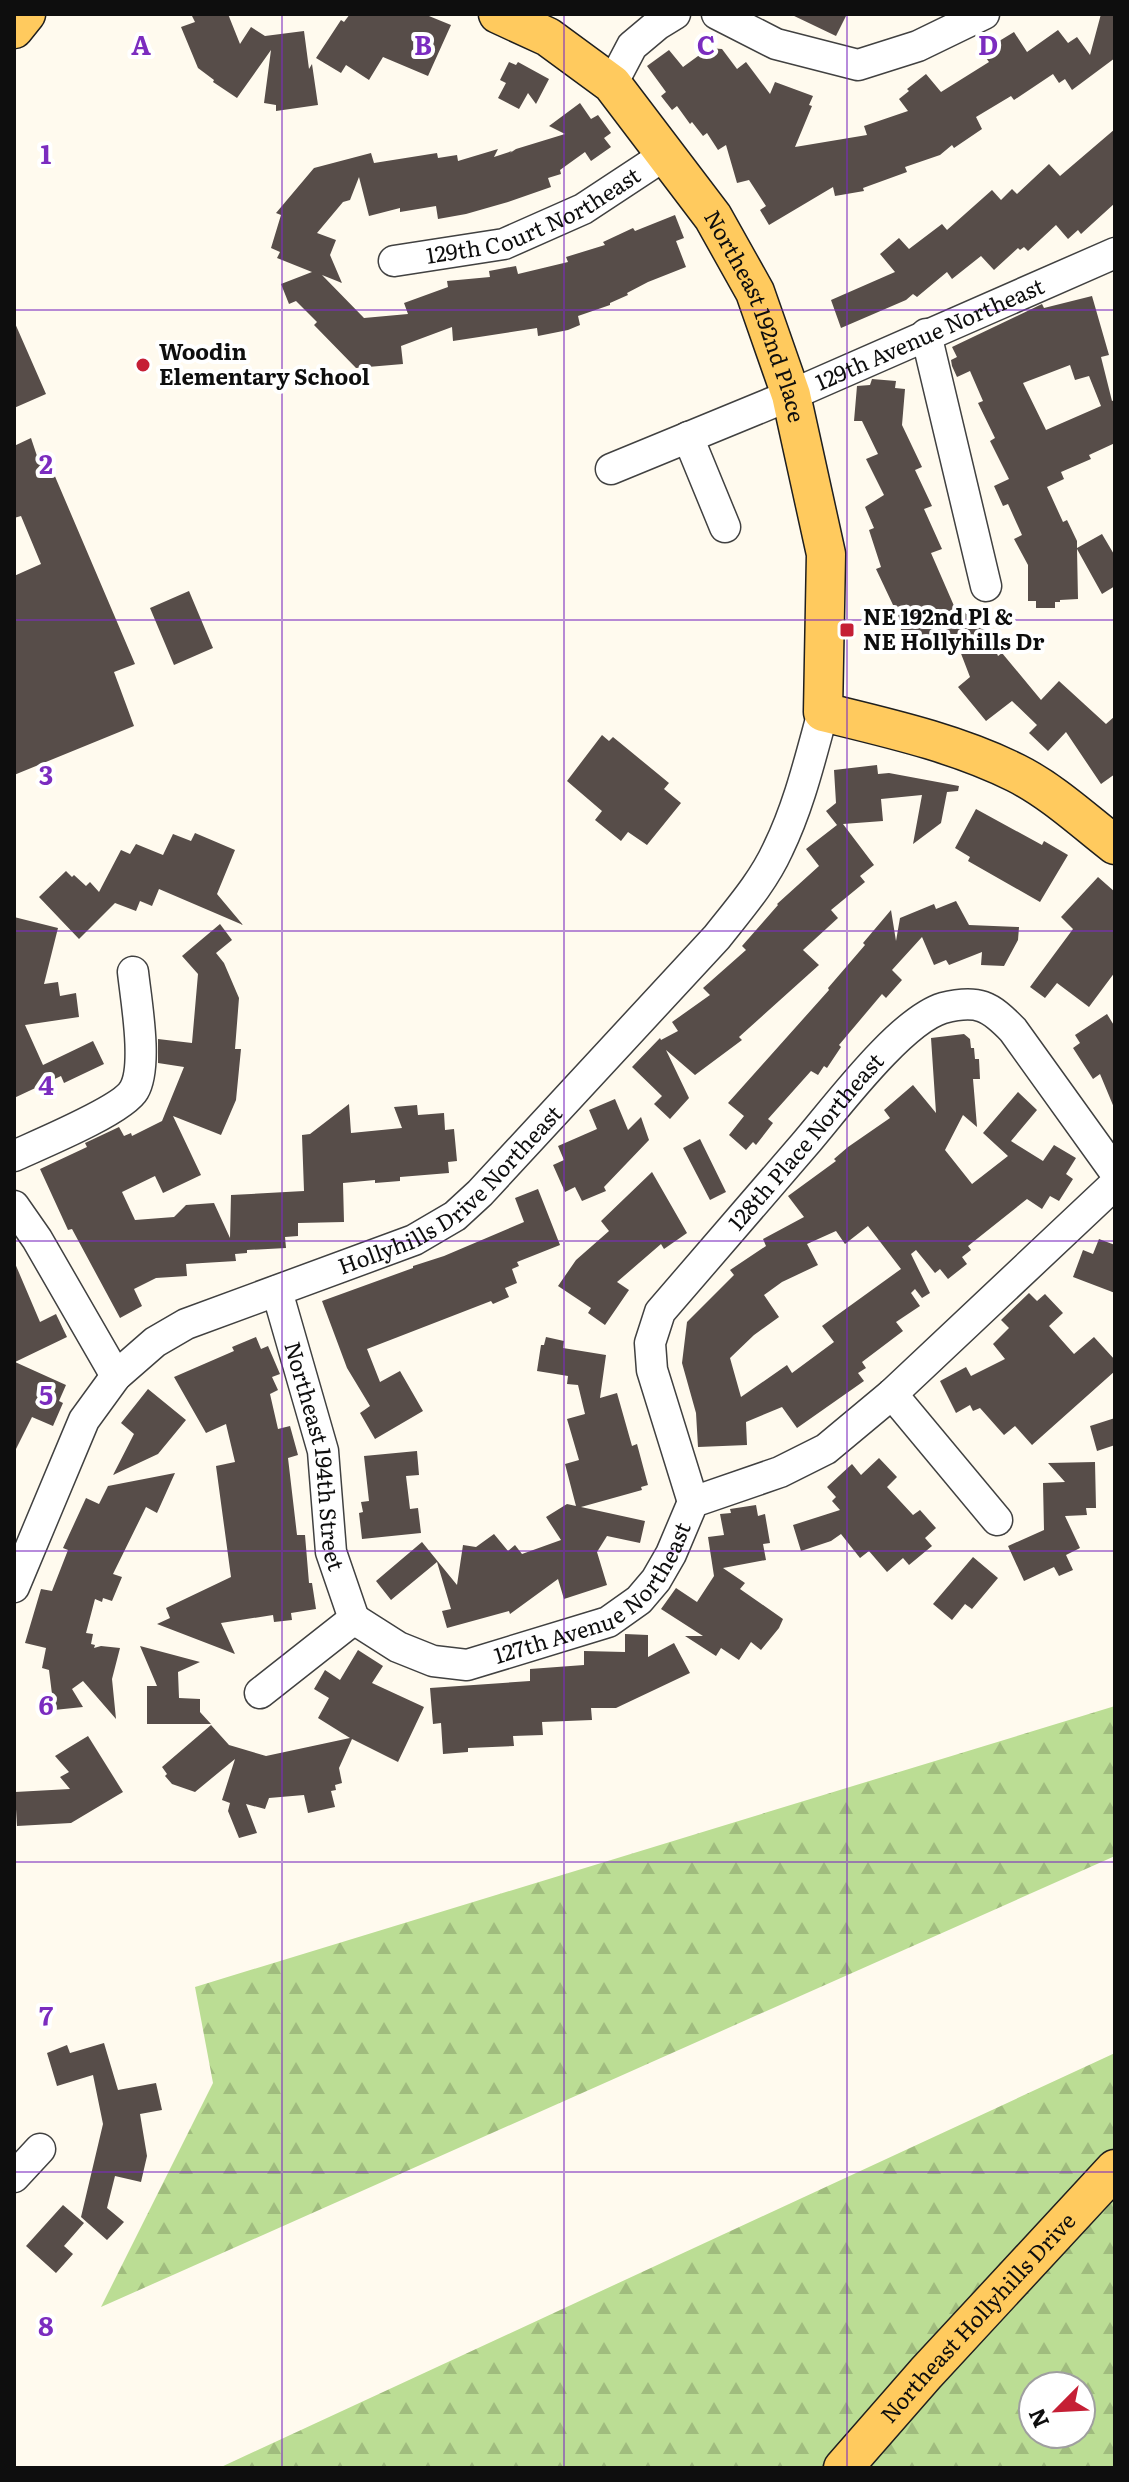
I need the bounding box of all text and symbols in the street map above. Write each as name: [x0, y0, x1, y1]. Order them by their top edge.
text: A: [131, 24, 151, 63]
text: B: [414, 24, 432, 63]
text: C: [697, 24, 715, 63]
text: D: [978, 24, 998, 63]
text: 1: [41, 133, 52, 172]
street label: 129th Court Northeast: [423, 158, 646, 271]
street label: Northeast 192nd Place: [697, 203, 814, 425]
street label: 129th Avenue Northeast: [809, 268, 1049, 397]
place label: Woodin Elementary School: [159, 334, 370, 392]
marker: Woodin Elementary School: [134, 356, 152, 374]
text: 2: [39, 443, 53, 482]
place label: NE 192nd Pl & NE Hollyhills Dr: [863, 599, 1044, 657]
marker: NE 192nd Pl & NE Hollyhills Dr: [838, 621, 856, 639]
text: 3: [39, 754, 53, 793]
street label: 128th Place Northeast: [719, 1044, 890, 1237]
text: 4: [38, 1064, 54, 1103]
street label: Hollyhills Drive Northeast: [333, 1097, 569, 1282]
street label: Northeast 194th Street: [277, 1337, 354, 1575]
text: 5: [39, 1374, 53, 1413]
street label: 127th Avenue Northeast: [489, 1516, 698, 1671]
text: 6: [38, 1684, 54, 1723]
text: 7: [39, 1995, 53, 2034]
street label: Northeast Hollyhills Drive: [875, 2208, 1083, 2428]
text: 8: [38, 2305, 54, 2344]
north arrow: [1017, 2370, 1097, 2450]

